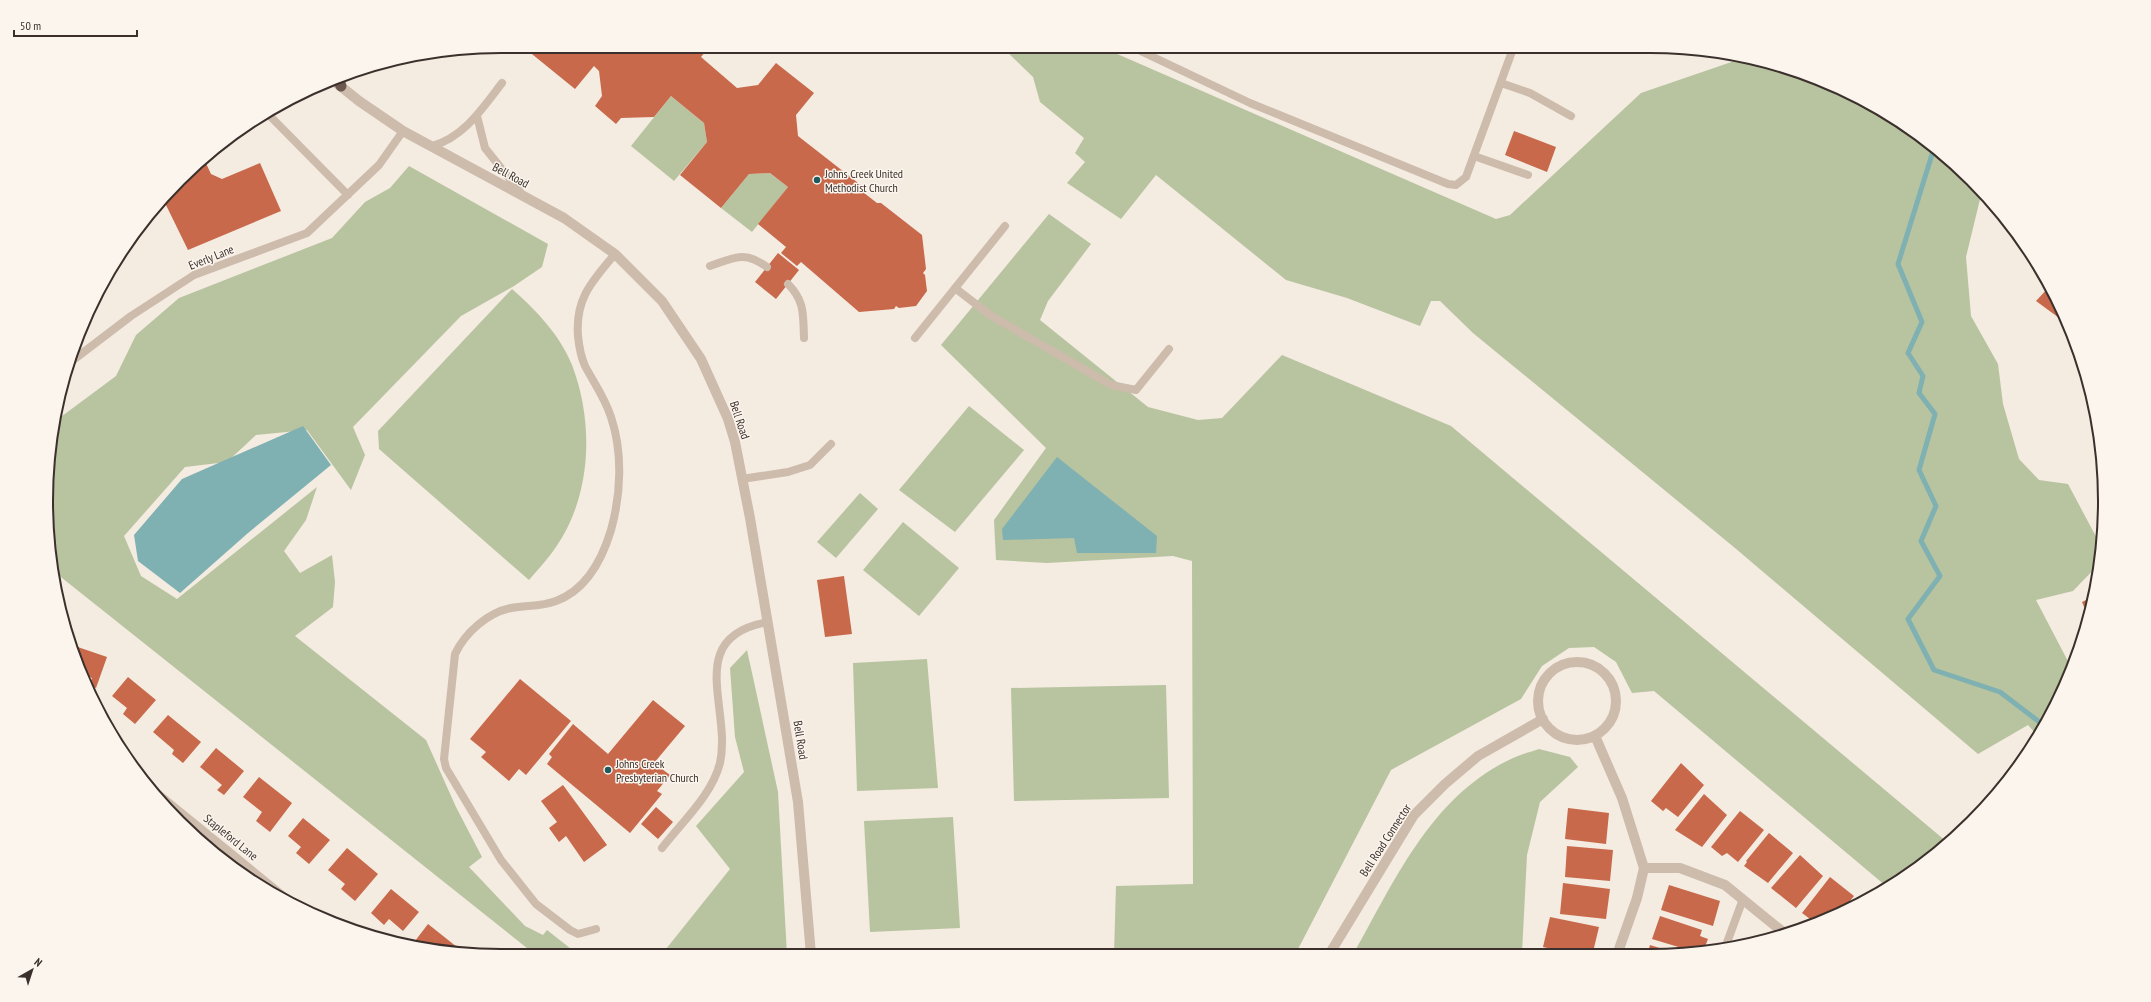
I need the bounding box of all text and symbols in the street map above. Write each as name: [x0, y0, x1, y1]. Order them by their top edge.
scale bar: [14, 12, 137, 38]
text: 50 m: [20, 18, 41, 33]
street label: Bell Road: [490, 159, 532, 191]
place label: Johns Creek United Methodist Church: [824, 166, 903, 195]
marker: Johns Creek United Methodist Church: [812, 175, 822, 185]
street label: Everly Lane: [186, 241, 236, 273]
street label: Bell Road: [727, 399, 753, 441]
street label: Bell Road: [791, 719, 811, 761]
place label: Johns Creek Presbyterian Church: [615, 756, 698, 785]
marker: Johns Creek Presbyterian Church: [603, 765, 613, 775]
street label: Bell Road Connector: [1356, 800, 1414, 879]
street label: Stapleford Lane: [201, 811, 261, 863]
north arrow: [12, 950, 52, 990]
text: N: [32, 955, 45, 970]

